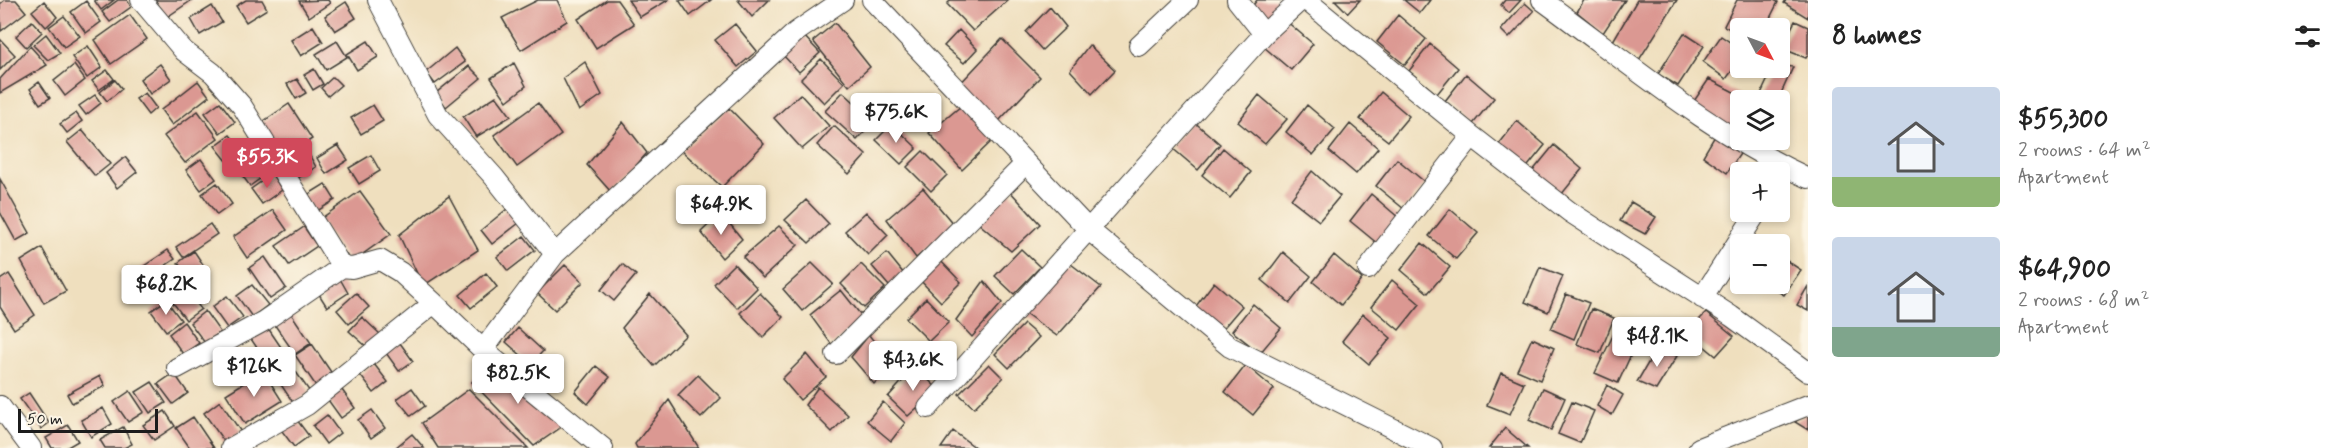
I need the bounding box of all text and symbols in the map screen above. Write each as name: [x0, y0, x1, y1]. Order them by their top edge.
north arrow: [1730, 18, 1790, 78]
map controls: [1730, 18, 1790, 294]
text: 8 homes: [1832, 19, 1922, 53]
icon: filters: [2291, 20, 2324, 53]
button: layers: [1730, 90, 1790, 150]
pin: $75.6K: [847, 93, 945, 144]
text: $75.6K: [864, 99, 928, 126]
text: $55,300: [2018, 103, 2108, 137]
icon: home: [1880, 111, 1952, 183]
text: 2 rooms · 64 m²: [2018, 137, 2151, 164]
pin: $55.3K: [218, 138, 316, 189]
text: $55.3K: [236, 144, 298, 171]
button: +: [1730, 162, 1790, 222]
text: Apartment: [2018, 164, 2109, 191]
pin: $64.9K: [672, 185, 770, 236]
text: $64.9K: [690, 191, 752, 218]
button: −: [1730, 234, 1790, 294]
text: $64,900: [2018, 253, 2111, 287]
icon: home: [1880, 261, 1952, 333]
pin: $68.2K: [117, 265, 215, 316]
text: $68.2K: [135, 271, 197, 298]
text: 2 rooms · 68 m²: [2018, 287, 2149, 314]
text: Apartment: [2018, 314, 2109, 341]
pin: $48.1K: [1608, 317, 1706, 368]
text: $48.1K: [1626, 323, 1688, 350]
pin: $43.6K: [864, 341, 962, 392]
pin: $126K: [212, 347, 296, 398]
text: $43.6K: [883, 347, 943, 374]
text: $126K: [227, 353, 281, 380]
pin: $82.5K: [469, 354, 567, 405]
text: $82.5K: [486, 360, 550, 387]
scale bar: [18, 406, 158, 434]
text: 50 m: [27, 409, 63, 430]

